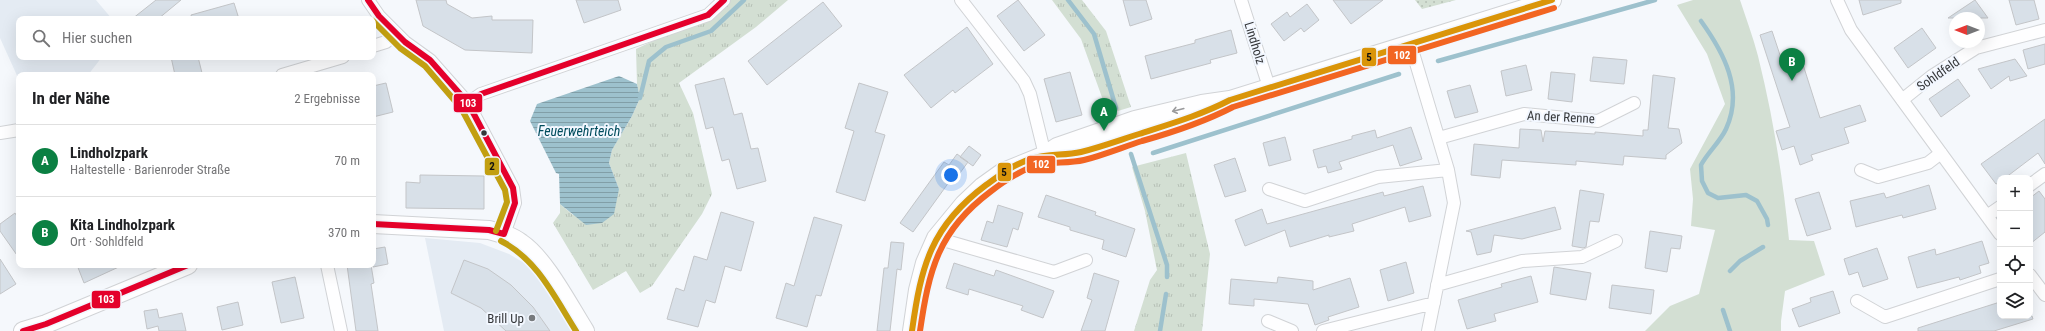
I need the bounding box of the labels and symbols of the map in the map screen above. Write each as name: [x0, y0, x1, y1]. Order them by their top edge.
north arrow: [1949, 12, 1985, 48]
street label: Lindholz: [1241, 20, 1269, 66]
line badge: 102: [1387, 45, 1417, 65]
line badge: 5: [1361, 47, 1377, 67]
pin: B: [1779, 48, 1805, 81]
text: 102: [1394, 49, 1411, 62]
text: 5: [1366, 51, 1372, 64]
street label: Sohldfeld: [1914, 54, 1962, 94]
line badge: 103: [453, 93, 483, 113]
text: 103: [460, 97, 477, 110]
pin: A: [1091, 98, 1117, 131]
one-way arrow: [1171, 106, 1184, 114]
street label: An der Renne: [1527, 108, 1595, 126]
water label: Feuerwehrteich: [538, 123, 620, 139]
unlabelled marker: [479, 128, 489, 138]
line badge: 102: [1026, 155, 1056, 174]
line badge: 2: [484, 157, 500, 176]
text: 102: [1033, 158, 1050, 171]
text: 2: [489, 160, 495, 173]
line badge: 5: [997, 162, 1012, 182]
your location: [941, 165, 961, 185]
text: 5: [1001, 166, 1007, 179]
line badge: 103: [91, 290, 121, 309]
text: 103: [98, 293, 115, 306]
place label: Brill Up: [487, 311, 524, 326]
marker: Brill Up: [527, 313, 537, 323]

